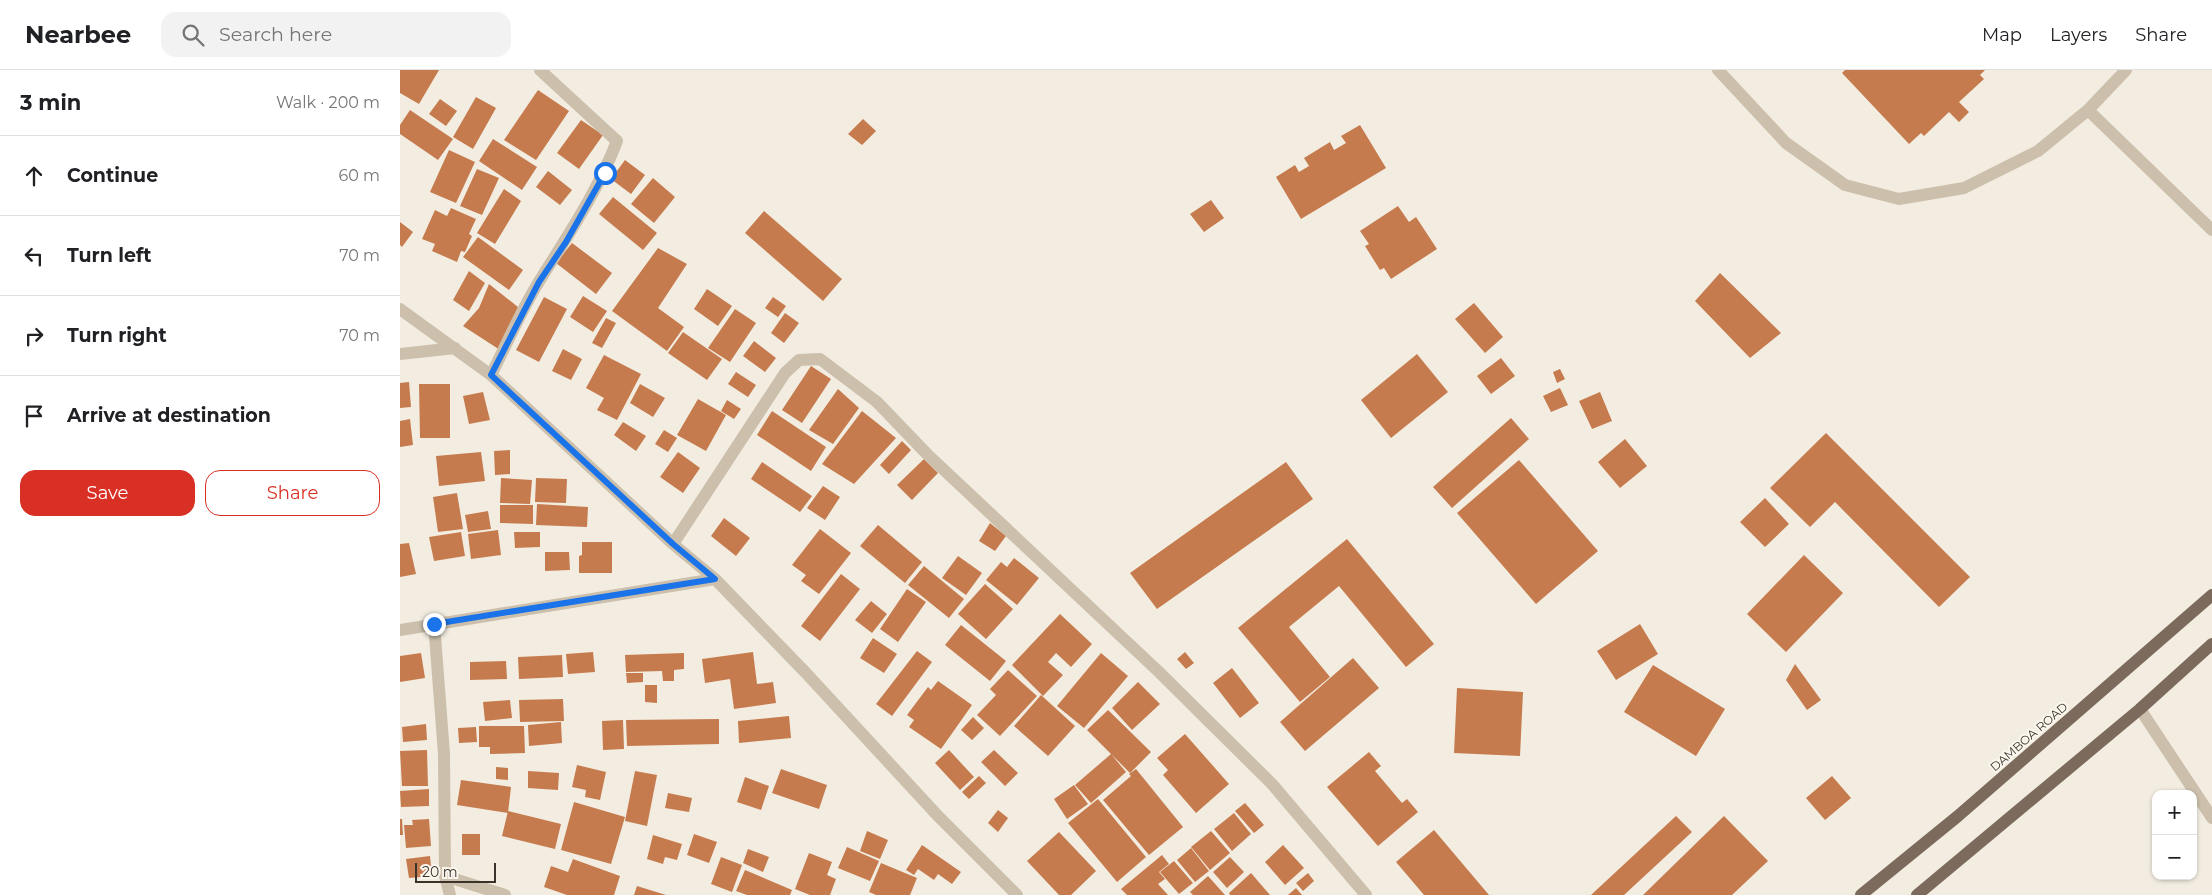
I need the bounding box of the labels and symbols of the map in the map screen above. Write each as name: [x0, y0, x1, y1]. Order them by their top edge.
route start: [594, 162, 617, 185]
route end: [423, 613, 446, 636]
street label: DAMBOA ROAD: [1987, 699, 2071, 774]
scale bar: [415, 860, 496, 883]

